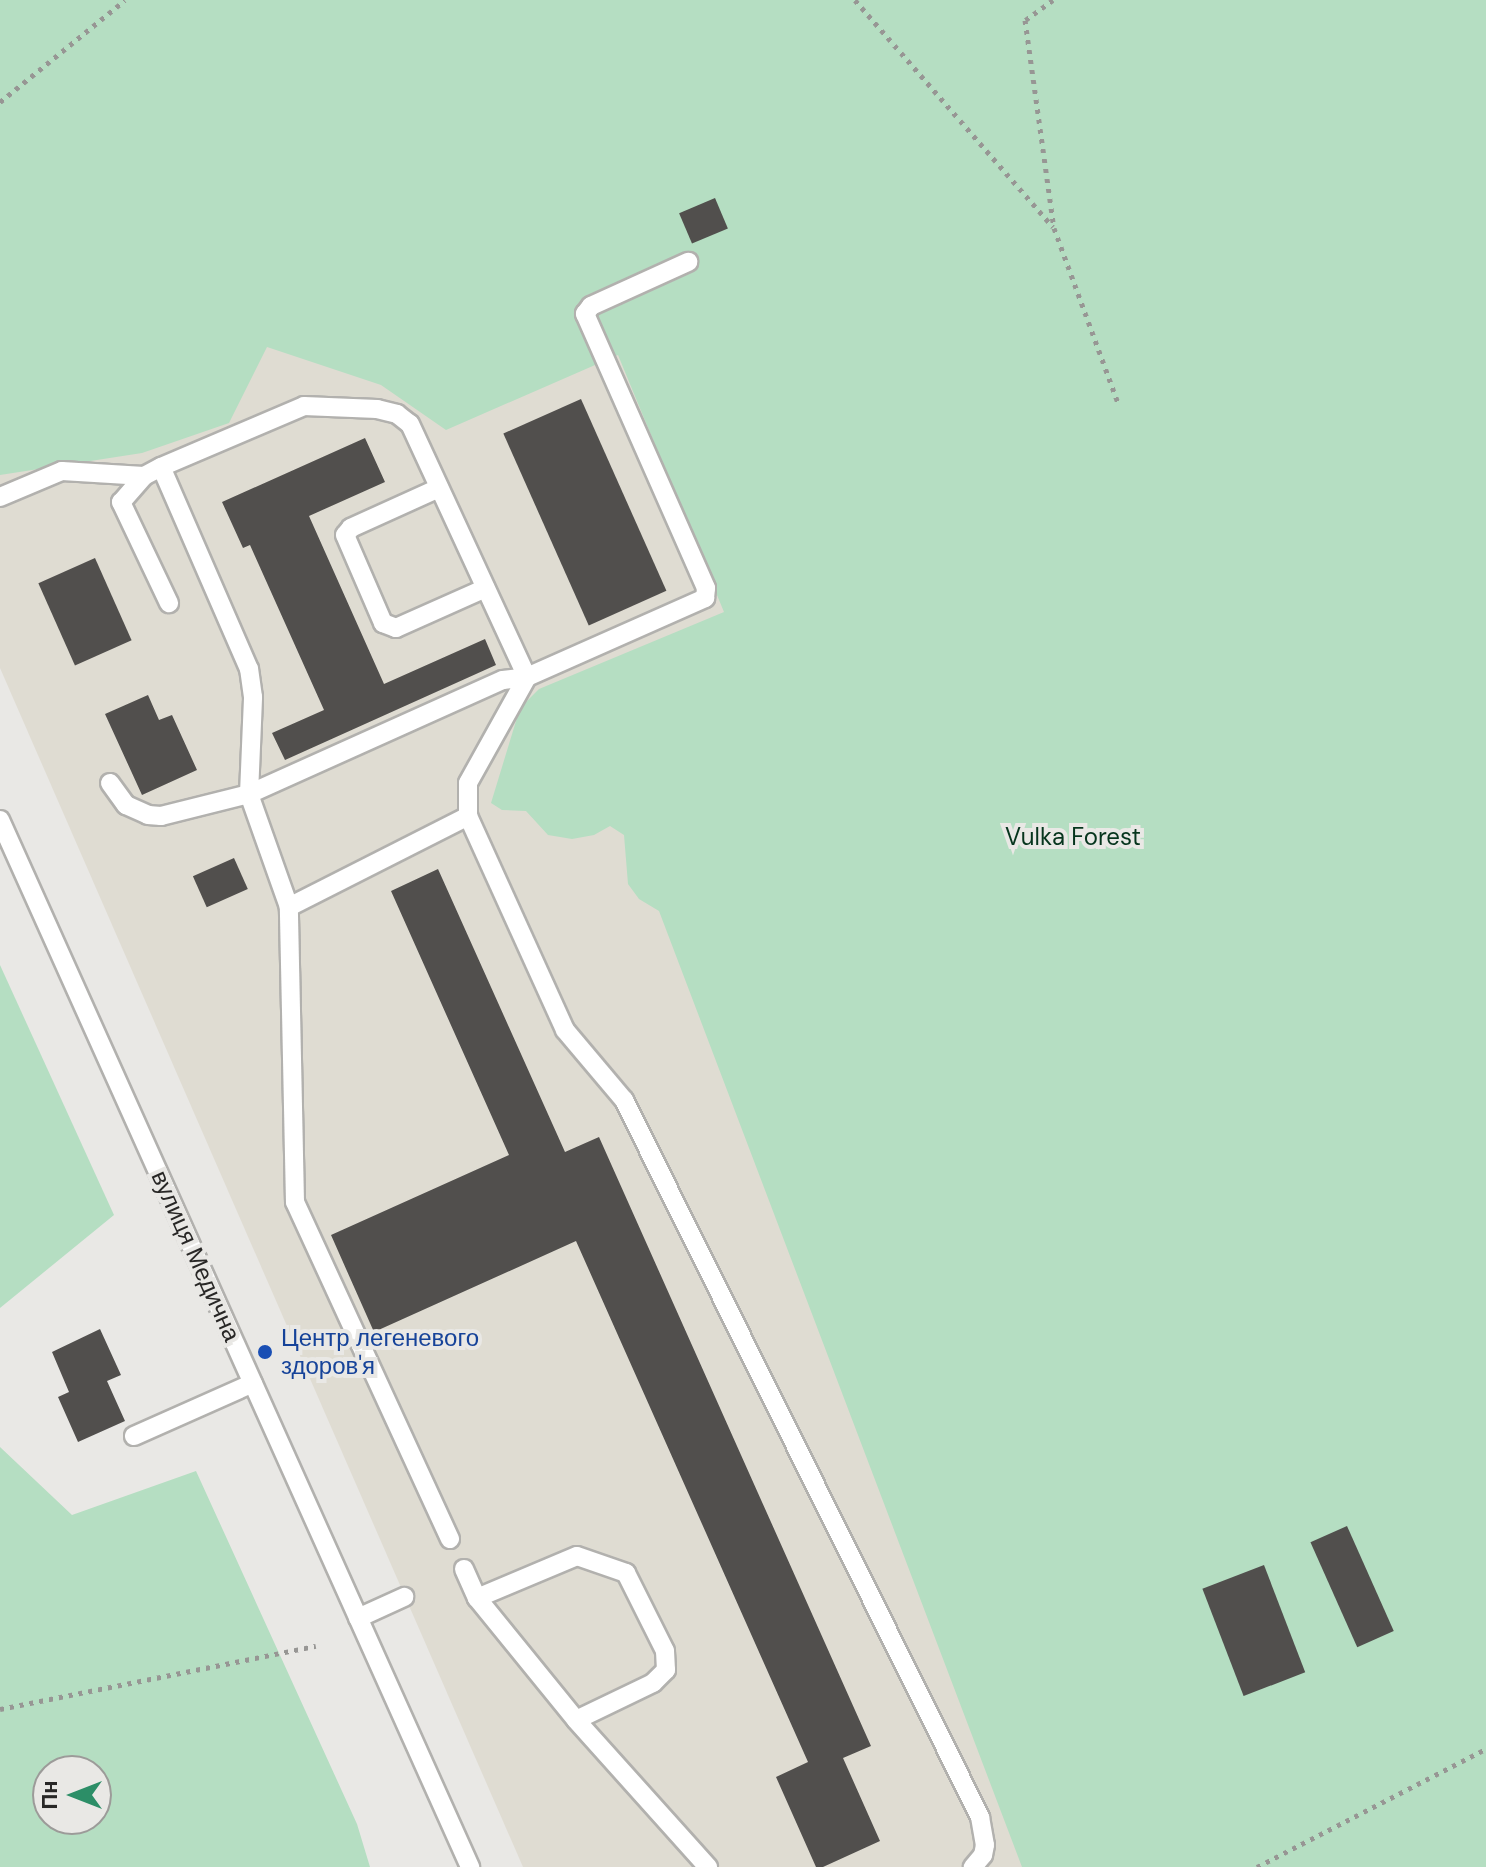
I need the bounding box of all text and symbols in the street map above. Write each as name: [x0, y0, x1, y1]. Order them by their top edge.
park label: Vulka Forest: [1005, 823, 1141, 851]
street label: вулиця Медична: [145, 1166, 247, 1346]
place label: Центр легеневого здоров'я: [281, 1324, 479, 1380]
marker: Центр легеневого здоров'я: [256, 1343, 274, 1361]
north arrow: [32, 1755, 112, 1835]
text: Пн: [35, 1780, 64, 1810]

